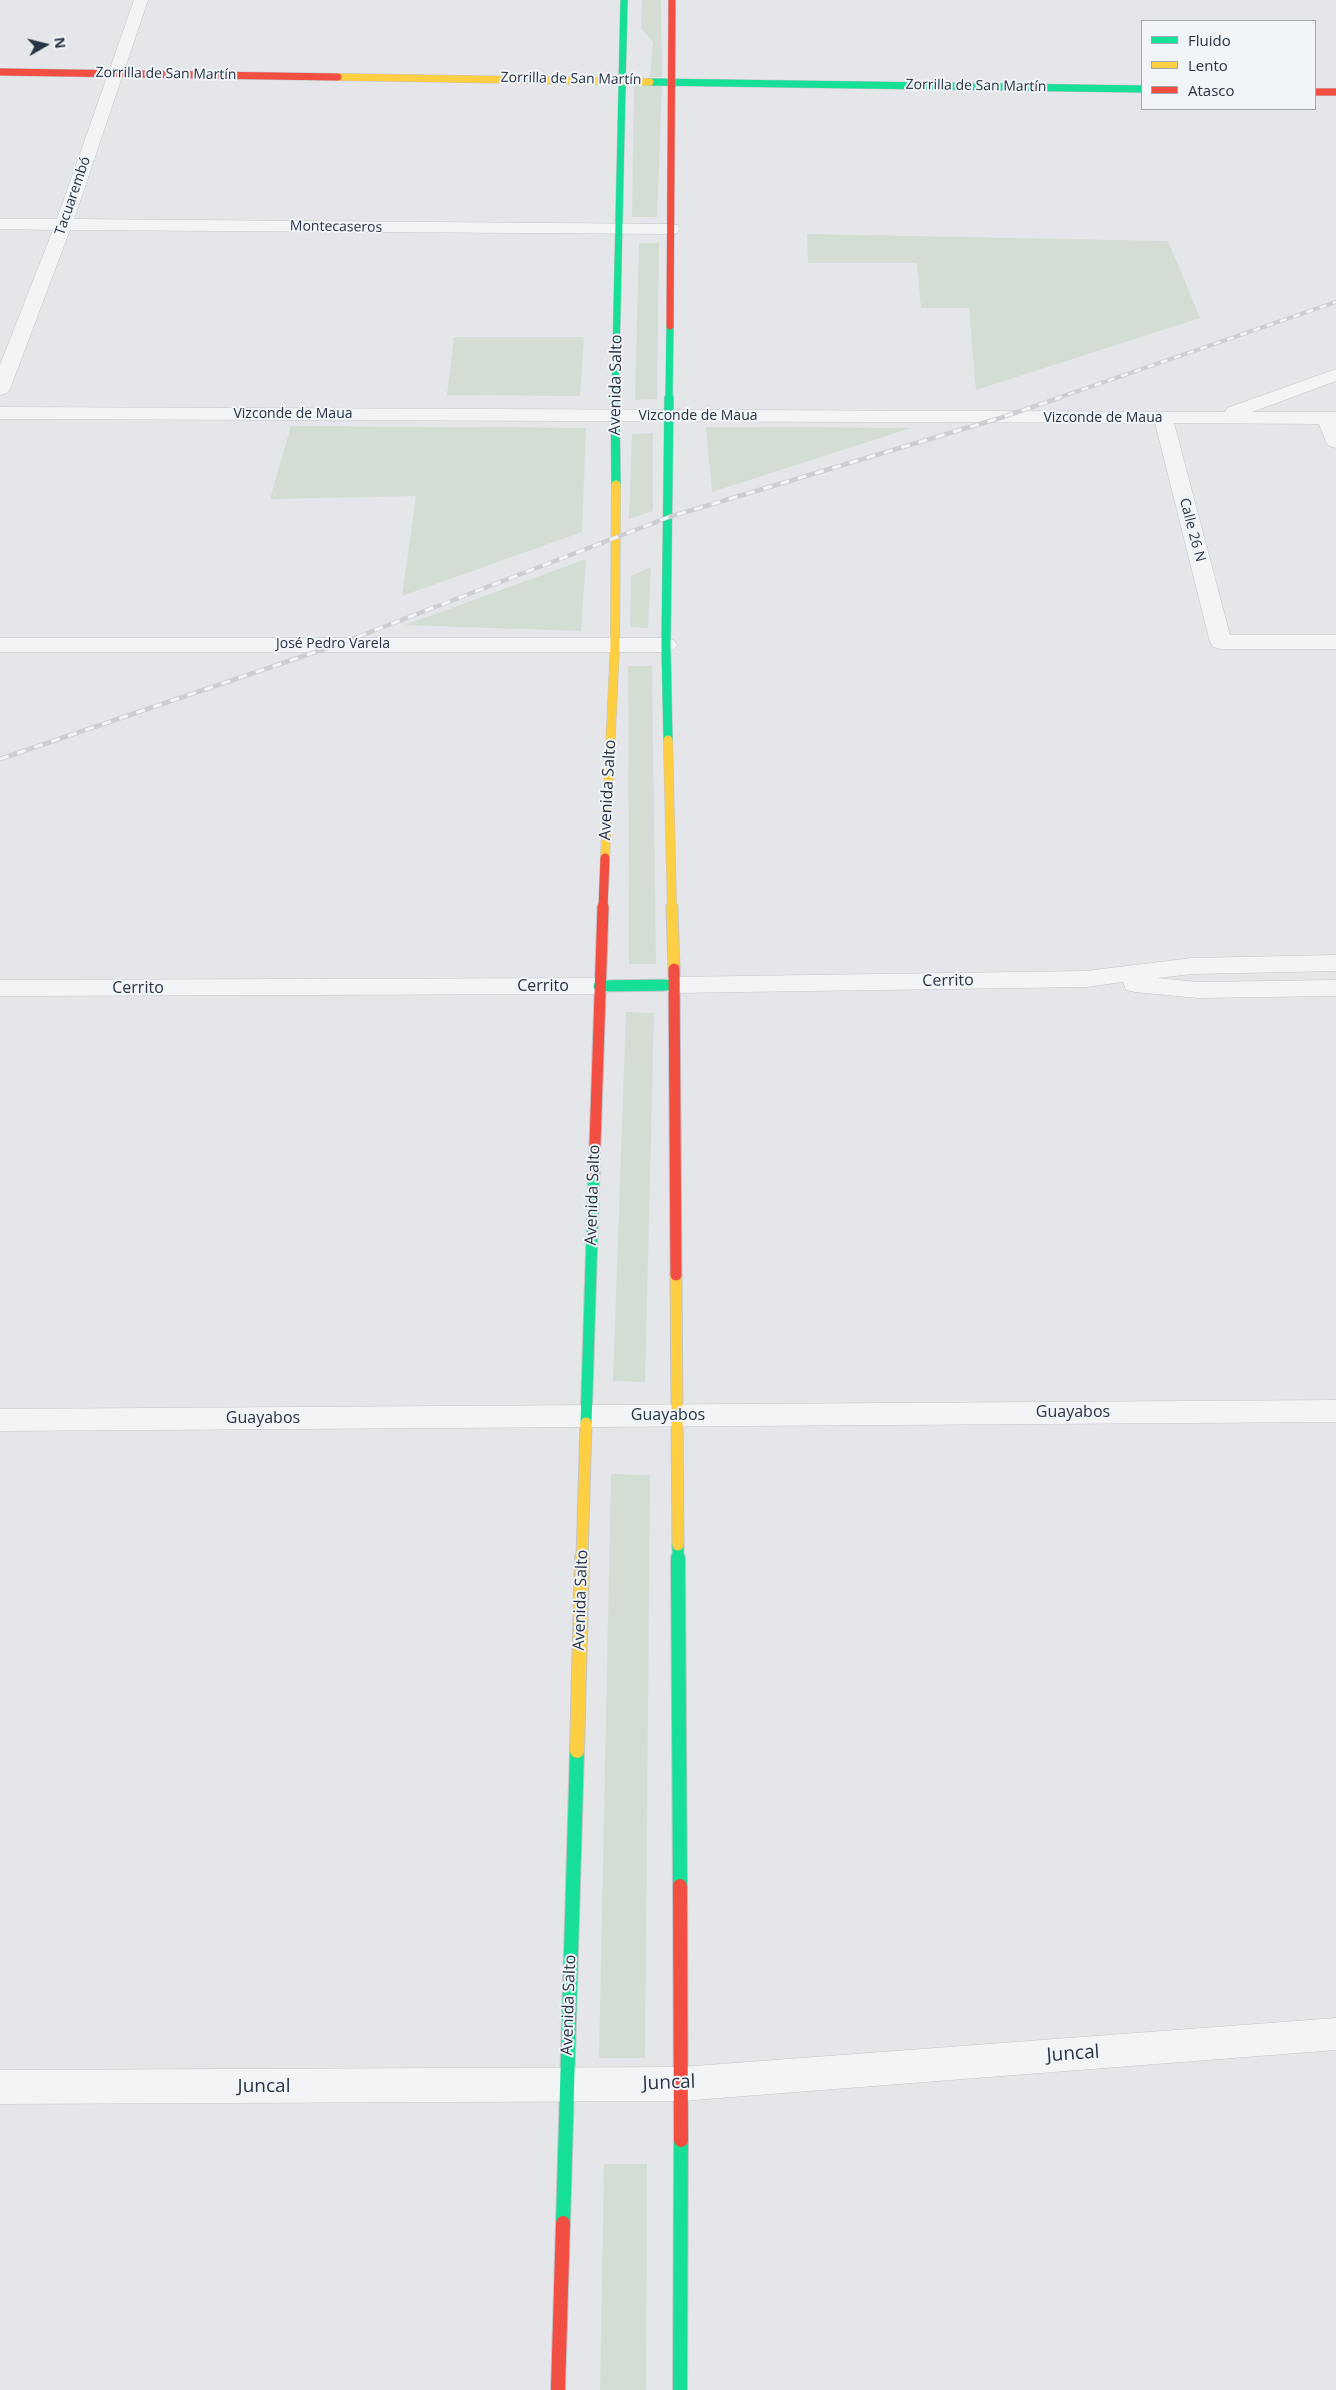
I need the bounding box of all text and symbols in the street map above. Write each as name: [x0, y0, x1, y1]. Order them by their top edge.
north arrow: [20, 20, 70, 70]
legend: [1141, 20, 1316, 110]
text: Fluido: [1188, 30, 1231, 50]
text: N: [50, 36, 71, 50]
text: Lento: [1188, 55, 1228, 75]
street label: Zorrilla de San Martín: [95, 64, 237, 84]
street label: Zorrilla de San Martín: [500, 69, 642, 89]
street label: Zorrilla de San Martín: [905, 76, 1047, 96]
text: Atasco: [1188, 80, 1235, 100]
street label: Tacuarembó: [52, 154, 94, 238]
street label: Montecaseros: [290, 218, 382, 236]
street label: Avenida Salto: [606, 334, 626, 436]
street label: Vizconde de Maua: [233, 406, 353, 422]
street label: Vizconde de Maua: [638, 408, 758, 424]
street label: Vizconde de Maua: [1043, 410, 1163, 426]
street label: Calle 26 N: [1175, 496, 1209, 564]
street label: José Pedro Varela: [276, 636, 390, 652]
street label: Avenida Salto: [596, 739, 620, 841]
street label: Cerrito: [922, 971, 974, 991]
street label: Cerrito: [517, 976, 569, 996]
street label: Cerrito: [112, 978, 164, 998]
street label: Avenida Salto: [582, 1144, 604, 1246]
street label: Guayabos: [1036, 1402, 1110, 1422]
street label: Guayabos: [631, 1405, 705, 1425]
street label: Guayabos: [226, 1408, 300, 1428]
street label: Avenida Salto: [570, 1549, 592, 1651]
street label: Avenida Salto: [558, 1954, 580, 2056]
street label: Juncal: [1046, 2041, 1100, 2067]
street label: Juncal: [642, 2071, 696, 2095]
street label: Juncal: [238, 2076, 290, 2098]

